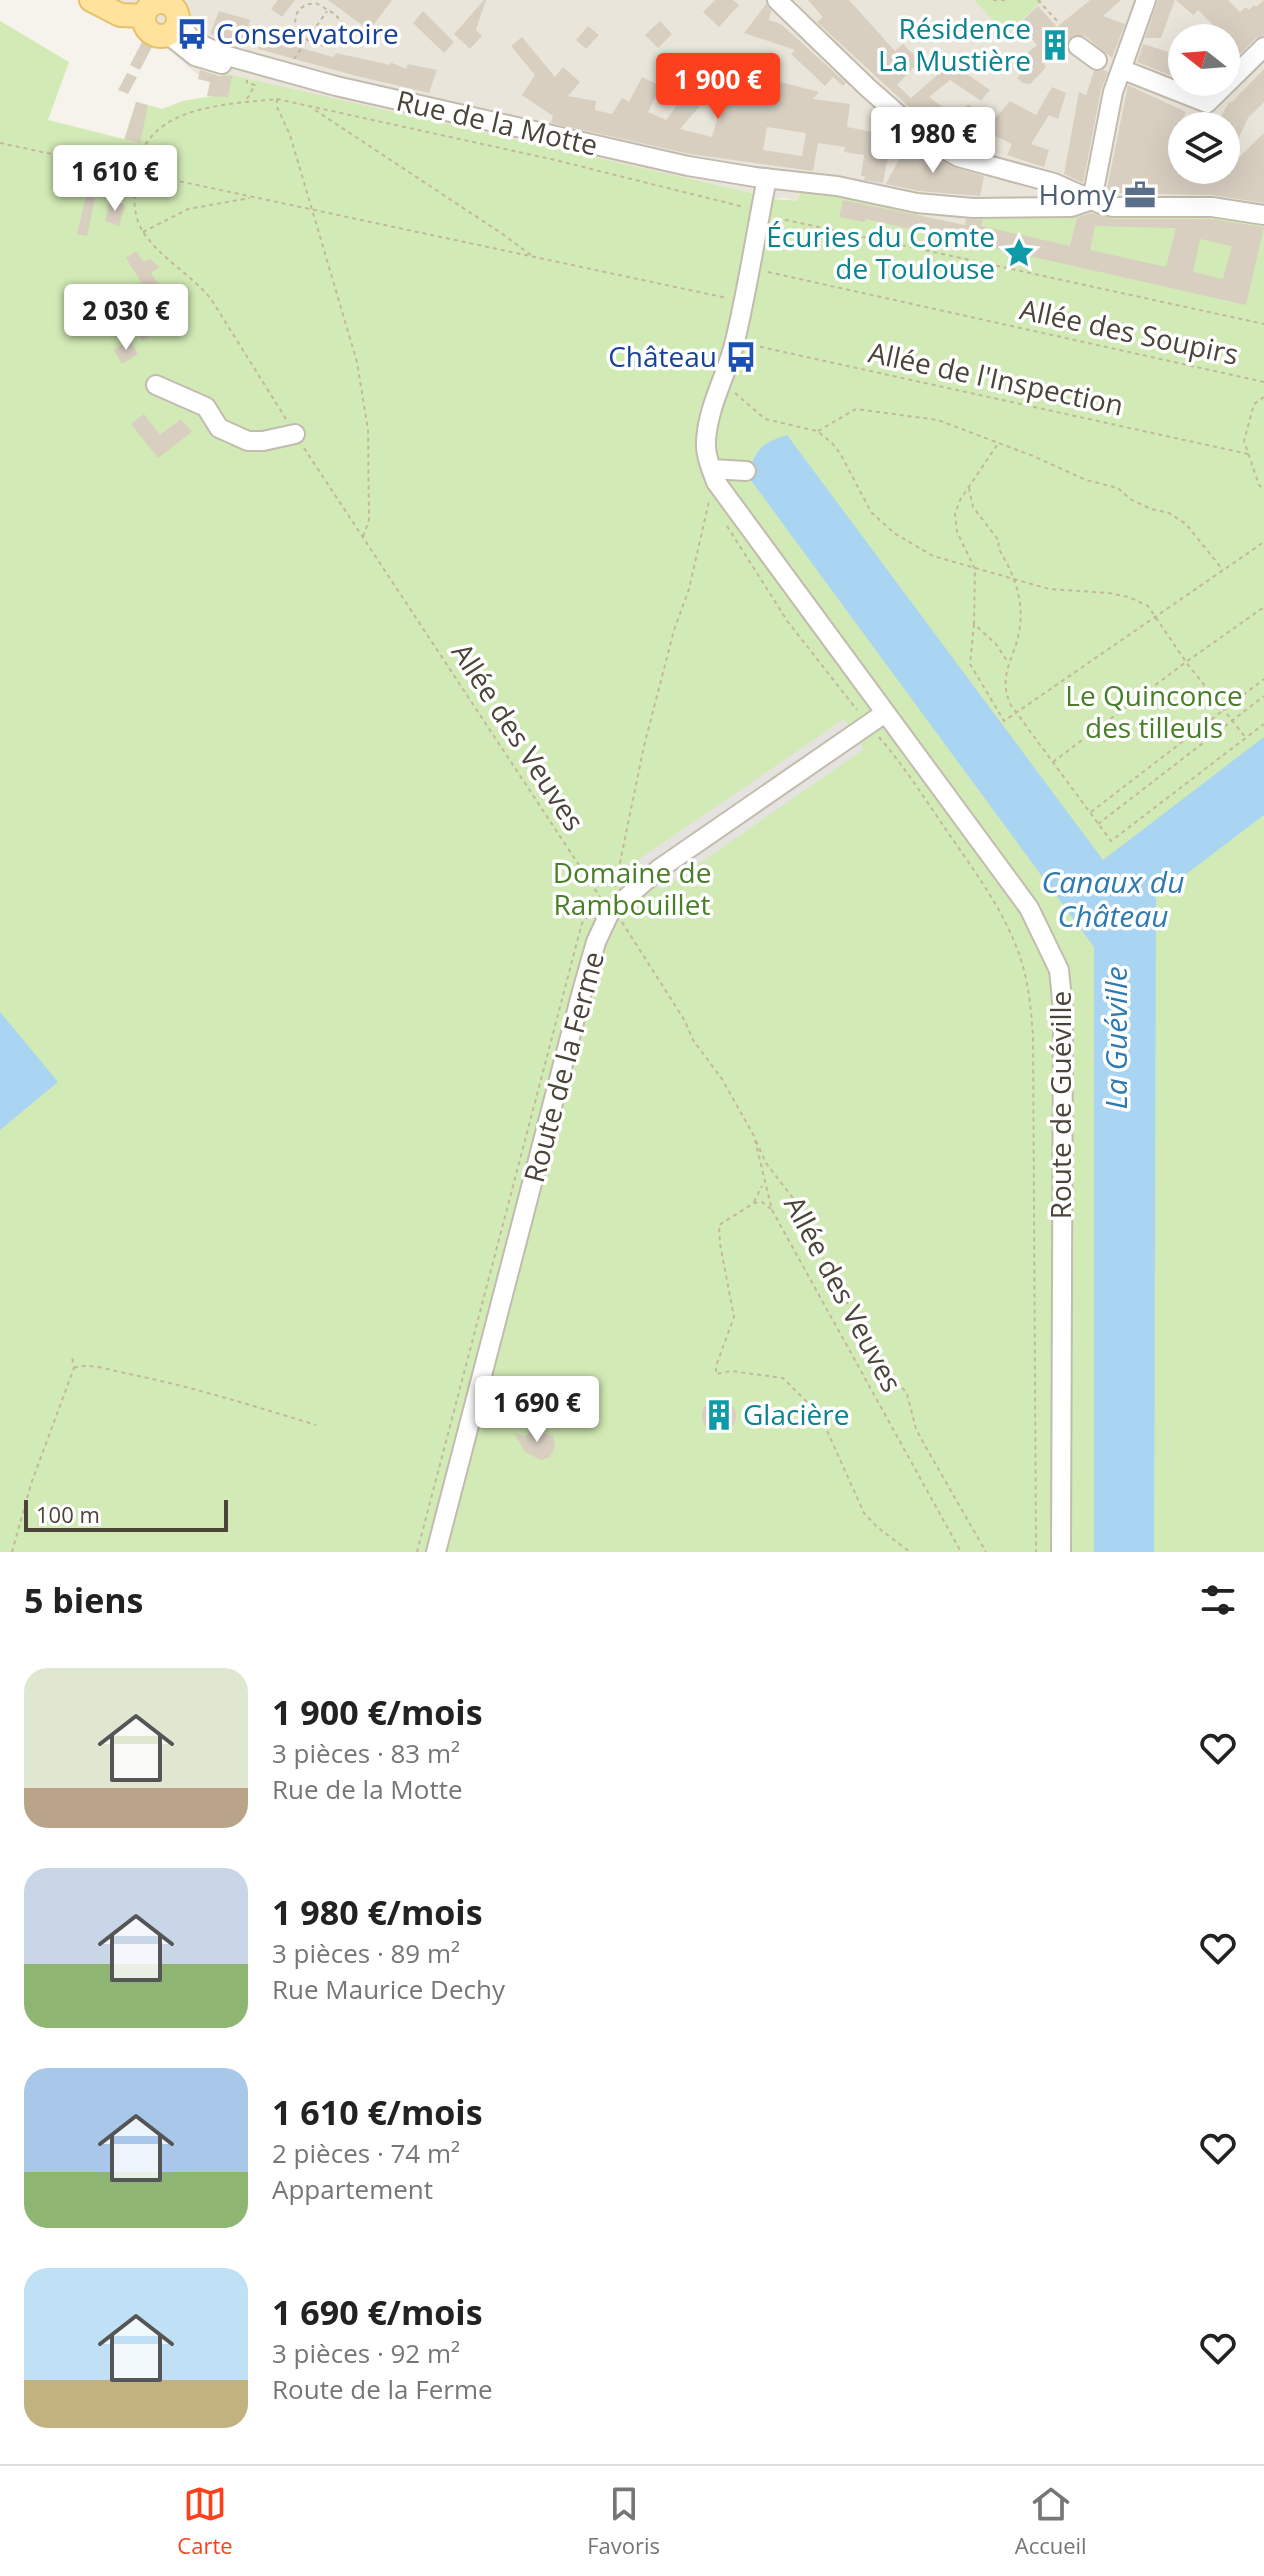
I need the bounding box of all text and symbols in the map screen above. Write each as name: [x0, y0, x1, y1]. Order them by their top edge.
place label: Résidence La Mustière: [878, 9, 1031, 79]
place label: Conservatoire: [216, 14, 399, 52]
bus stop icon: Conservatoire: [175, 17, 209, 51]
north arrow: [1168, 24, 1240, 96]
map controls: [1168, 24, 1240, 184]
building icon: Résidence La Mustière: [1038, 28, 1072, 62]
pin: 1 900 €: [644, 53, 792, 121]
text: 1 900 €: [674, 61, 762, 97]
street label: Rue de la Motte: [393, 80, 601, 164]
pin: 1 980 €: [859, 107, 1007, 175]
button: layers: [1168, 112, 1240, 184]
text: 1 980 €: [889, 115, 977, 151]
pin: 1 610 €: [41, 145, 189, 213]
text: 1 610 €: [71, 153, 159, 189]
place label: Homy: [1039, 175, 1117, 213]
office icon: Homy: [1123, 178, 1157, 212]
place label: Écuries du Comte de Toulouse: [766, 217, 995, 287]
place icon: Écuries du Comte de Toulouse: [1002, 236, 1036, 270]
pin: 2 030 €: [52, 284, 200, 352]
street label: Allée des Soupirs: [1016, 289, 1242, 373]
text: 2 030 €: [82, 292, 170, 328]
street label: Allée de l'Inspection: [865, 332, 1127, 424]
place label: Château: [608, 337, 717, 375]
bus stop icon: Château: [724, 340, 758, 374]
street label: Allée des Veuves: [444, 635, 594, 838]
park label: Le Quinconce des tilleuls: [1065, 676, 1243, 746]
park label: Domaine de Rambouillet: [553, 853, 711, 923]
water label: Canaux du Château: [1042, 861, 1184, 936]
street label: Route de la Ferme: [514, 947, 612, 1186]
water label: La Guéville: [1095, 966, 1136, 1110]
street label: Route de Guéville: [1041, 991, 1079, 1219]
street label: Allée des Veuves: [776, 1189, 912, 1398]
pin: 1 690 €: [463, 1376, 611, 1444]
text: 1 690 €: [493, 1384, 581, 1420]
place label: Glacière: [743, 1395, 849, 1433]
building icon: Glacière: [702, 1398, 736, 1432]
scale bar: [24, 1496, 228, 1532]
text: 100 m: [36, 1499, 100, 1529]
text: 5 biens: [24, 1577, 144, 1623]
icon: filters: [1196, 1578, 1240, 1622]
text: 1 900 €/mois: [272, 1689, 483, 1735]
icon: home: [88, 1700, 184, 1796]
icon: heart: [1196, 1726, 1240, 1770]
text: 3 pièces · 83 m²: [272, 1735, 460, 1771]
text: Rue de la Motte: [272, 1771, 463, 1807]
text: 1 980 €/mois: [272, 1889, 483, 1935]
icon: home: [88, 1900, 184, 1996]
icon: heart: [1196, 1926, 1240, 1970]
text: 3 pièces · 89 m²: [272, 1935, 460, 1971]
text: Rue Maurice Dechy: [272, 1971, 505, 2007]
text: 1 610 €/mois: [272, 2089, 483, 2135]
icon: home: [88, 2100, 184, 2196]
icon: heart: [1196, 2126, 1240, 2170]
text: 2 pièces · 74 m²: [272, 2135, 460, 2171]
text: Appartement: [272, 2171, 433, 2207]
text: 1 690 €/mois: [272, 2289, 483, 2335]
icon: home: [88, 2300, 184, 2396]
icon: heart: [1196, 2326, 1240, 2370]
text: 3 pièces · 92 m²: [272, 2335, 460, 2371]
text: Route de la Ferme: [272, 2371, 493, 2407]
tab: Carte: [177, 2482, 233, 2560]
tab: Favoris: [587, 2482, 660, 2560]
tab: Accueil: [1015, 2482, 1087, 2560]

